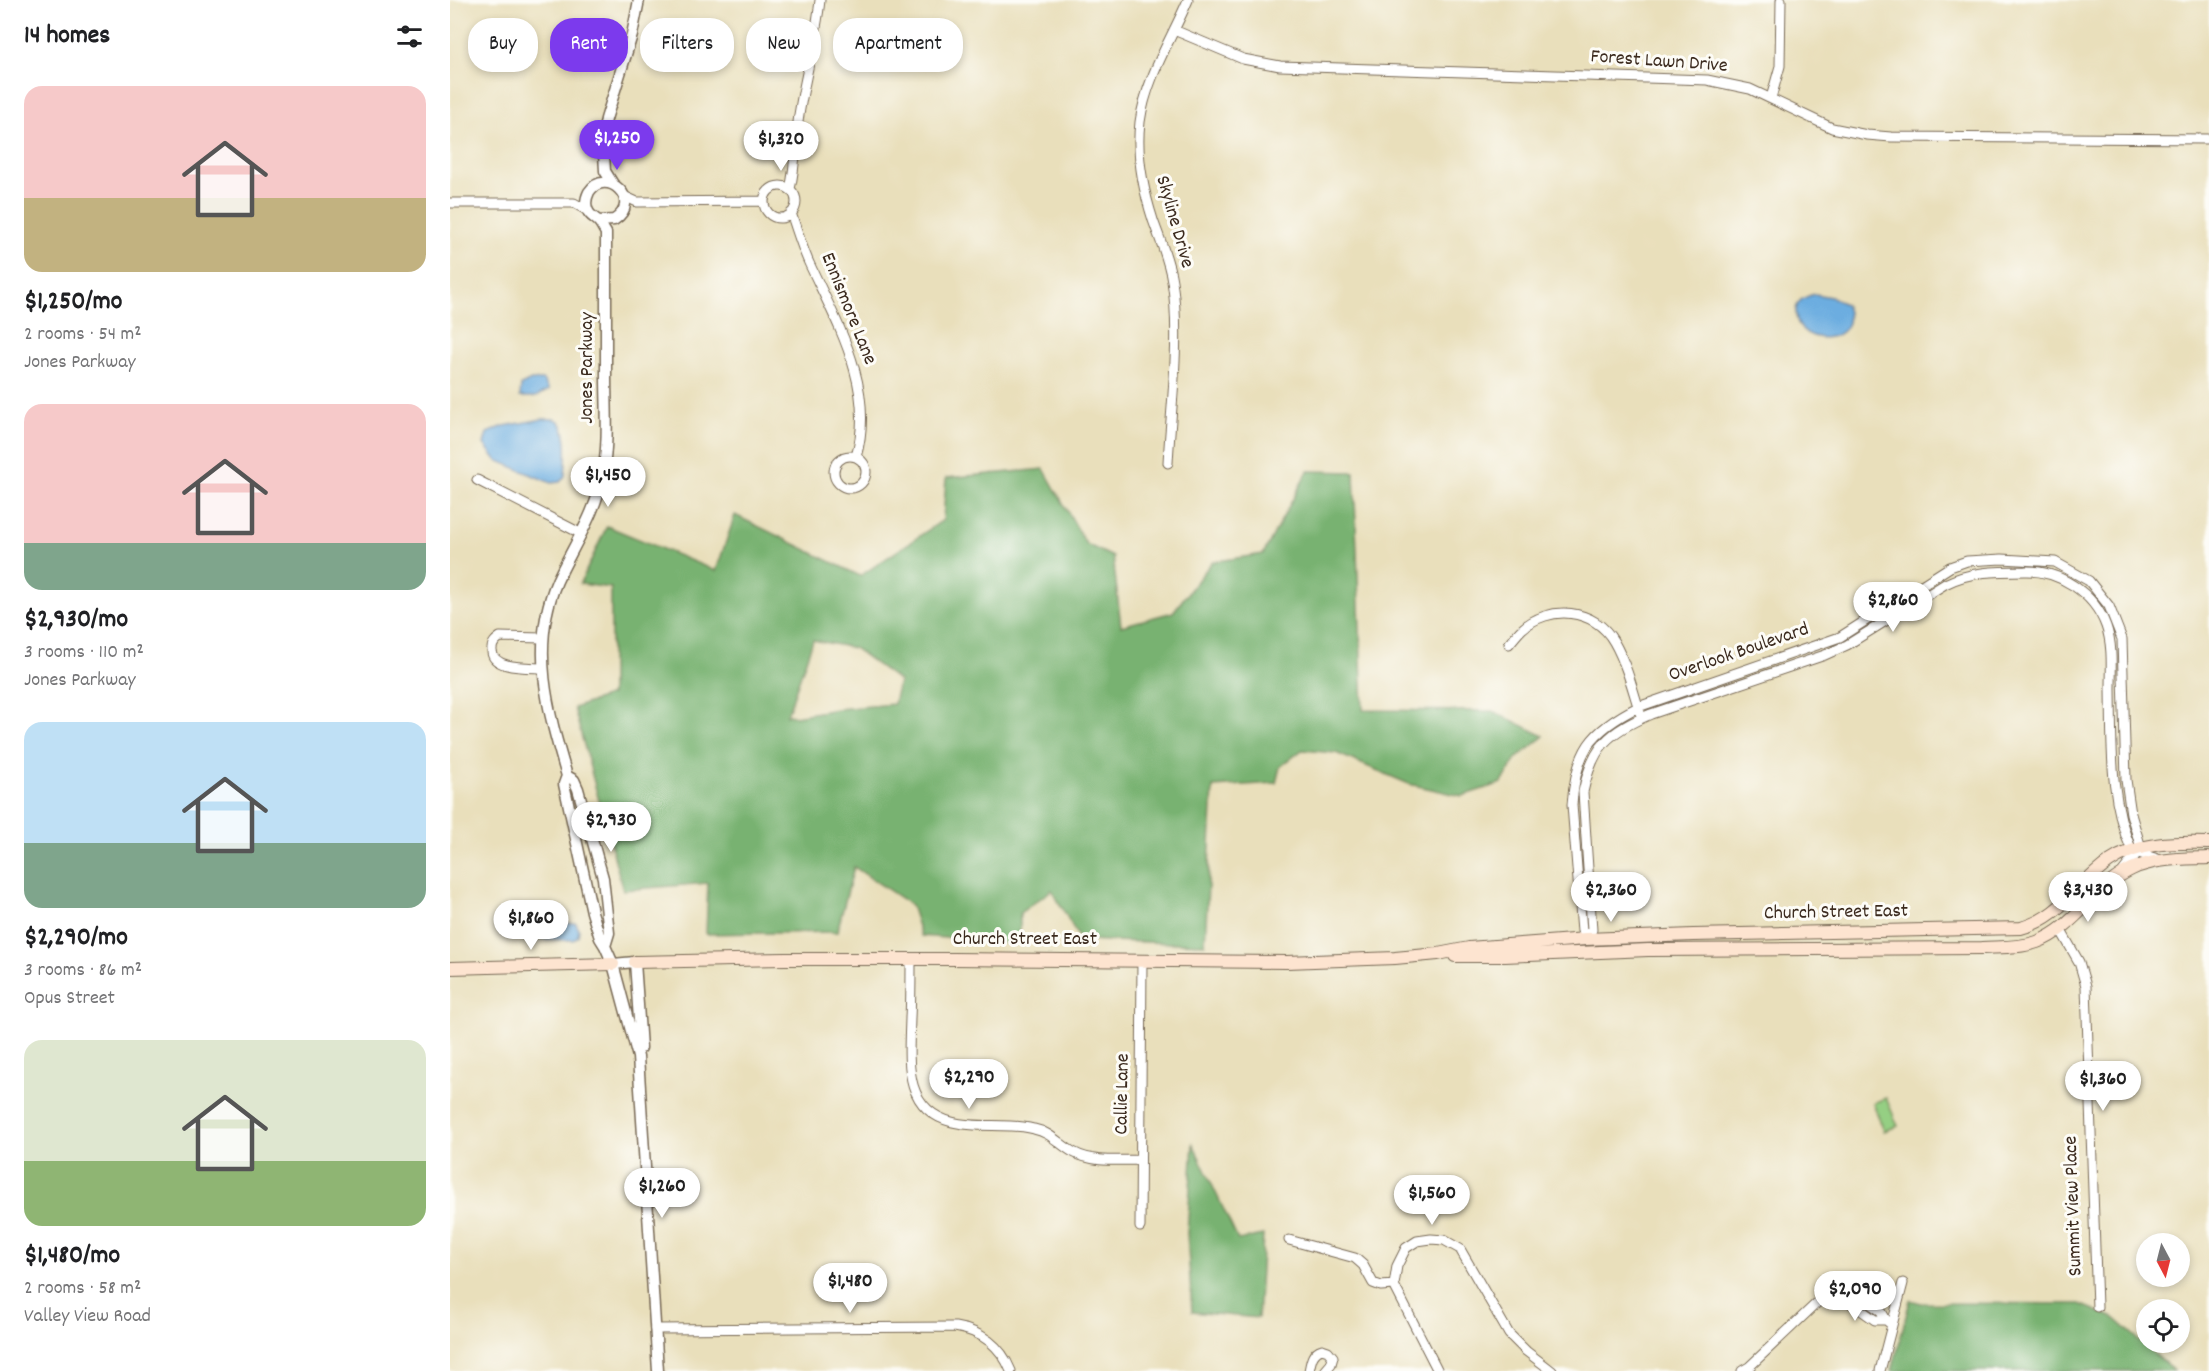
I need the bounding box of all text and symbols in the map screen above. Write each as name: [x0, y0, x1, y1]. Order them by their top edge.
text: 14 homes: [24, 18, 110, 55]
chip: Buy: [468, 18, 538, 72]
chip: Rent: [550, 18, 628, 72]
chip: Filters: [640, 18, 734, 72]
chip: New: [746, 18, 821, 72]
chip: Apartment: [833, 18, 963, 72]
icon: filters: [393, 20, 426, 53]
street label: Forest Lawn Drive: [1590, 43, 1729, 81]
pin: $1,250: [568, 120, 666, 171]
pin: $1,320: [732, 121, 830, 172]
icon: home: [171, 125, 279, 233]
text: $1,250: [593, 125, 641, 153]
text: $1,320: [758, 126, 804, 154]
street label: Skyline Drive: [1147, 173, 1201, 272]
street label: Ennismore Lane: [813, 249, 883, 369]
text: $1,250/mo: [24, 284, 122, 321]
street label: Jones Parkway: [574, 311, 602, 424]
text: 2 rooms · 54 m²: [24, 321, 142, 349]
text: Jones Parkway: [24, 349, 136, 377]
icon: home: [171, 443, 279, 551]
pin: $1,450: [559, 457, 657, 508]
text: $1,450: [585, 462, 631, 490]
pin: $2,860: [1844, 582, 1942, 633]
text: $2,860: [1867, 587, 1919, 615]
text: $2,930/mo: [24, 602, 128, 639]
street label: Overlook Boulevard: [1665, 616, 1813, 690]
text: 3 rooms · 110 m²: [24, 639, 144, 667]
text: Jones Parkway: [24, 667, 136, 695]
icon: home: [171, 761, 279, 869]
pin: $2,930: [562, 802, 660, 853]
text: $2,930: [585, 807, 637, 835]
pin: $2,360: [1562, 872, 1660, 923]
pin: $3,430: [2039, 872, 2137, 923]
text: $2,360: [1585, 877, 1637, 905]
text: $3,430: [2063, 877, 2113, 905]
street label: Church Street East: [1764, 898, 1908, 928]
pin: $1,860: [482, 900, 580, 951]
text: $1,860: [507, 905, 555, 933]
text: $2,290/mo: [24, 920, 128, 957]
street label: Church Street East: [953, 926, 1097, 954]
text: 3 rooms · 86 m²: [24, 957, 142, 985]
text: Opus Street: [24, 985, 115, 1013]
street label: Callie Lane: [1108, 1053, 1138, 1135]
pin: $2,290: [920, 1059, 1018, 1110]
pin: $1,360: [2054, 1061, 2152, 1112]
text: $2,290: [943, 1064, 995, 1092]
text: $1,360: [2079, 1066, 2127, 1094]
icon: home: [171, 1079, 279, 1187]
street label: Summit View Place: [2058, 1135, 2090, 1277]
pin: $1,260: [613, 1168, 711, 1219]
text: $1,260: [638, 1173, 686, 1201]
pin: $1,560: [1383, 1175, 1481, 1226]
text: $1,560: [1408, 1180, 1456, 1208]
north arrow: [2136, 1233, 2190, 1287]
map controls: [2136, 1233, 2190, 1353]
text: $1,480/mo: [24, 1238, 120, 1275]
pin: $1,480: [801, 1263, 899, 1314]
text: $1,480: [827, 1268, 873, 1296]
pin: $2,090: [1806, 1271, 1904, 1322]
text: 2 rooms · 58 m²: [24, 1275, 141, 1303]
text: $2,090: [1828, 1276, 1882, 1304]
button: locate: [2136, 1299, 2190, 1353]
text: Valley View Road: [24, 1303, 151, 1331]

